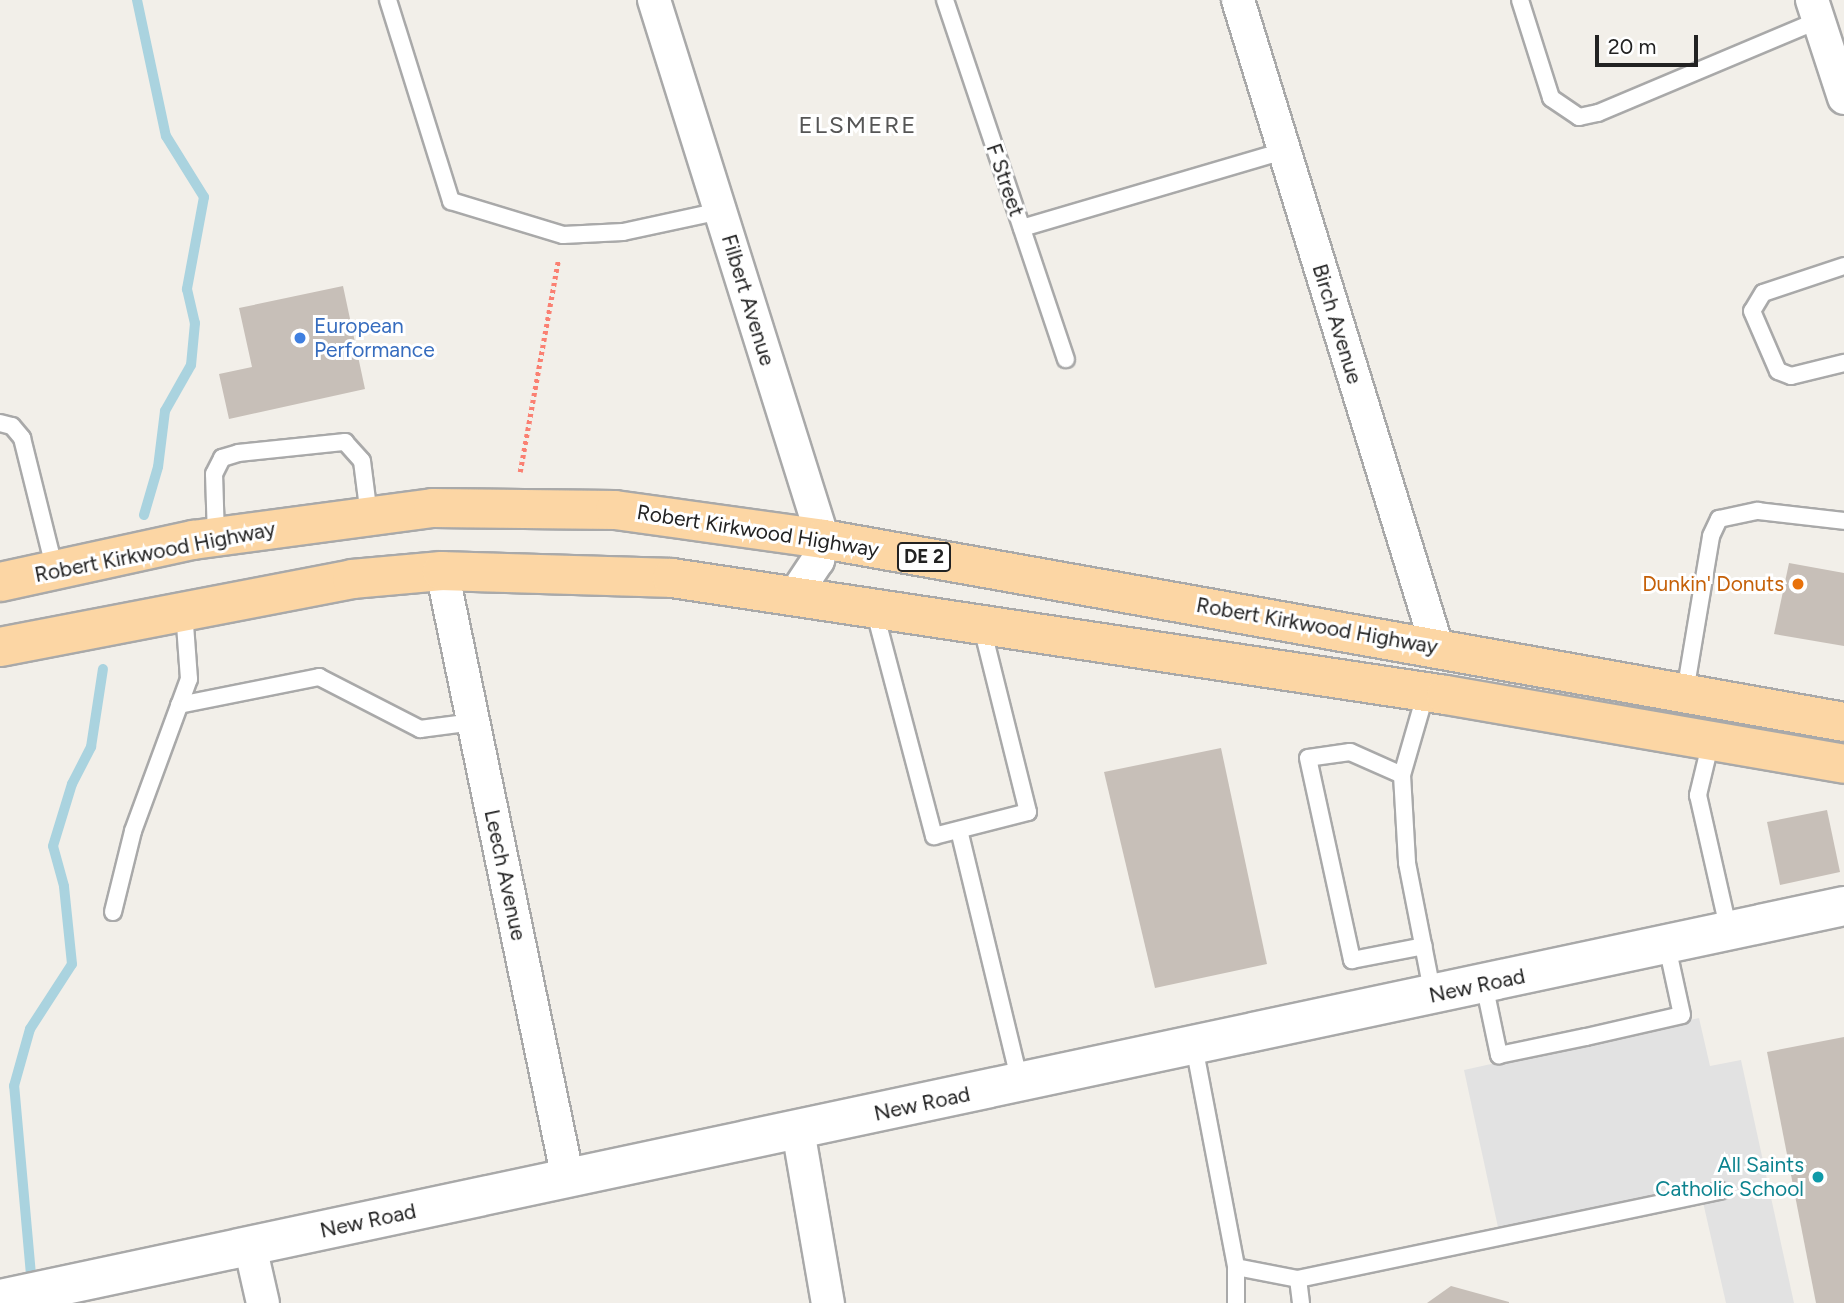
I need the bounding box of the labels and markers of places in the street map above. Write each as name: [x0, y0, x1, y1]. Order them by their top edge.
place label: European Performance: [314, 313, 435, 363]
marker: European Performance: [292, 330, 308, 346]
place label: Dunkin' Donuts: [1642, 571, 1784, 597]
marker: Dunkin' Donuts: [1790, 576, 1806, 592]
place label: All Saints Catholic School: [1655, 1152, 1804, 1202]
marker: All Saints Catholic School: [1810, 1169, 1826, 1185]

